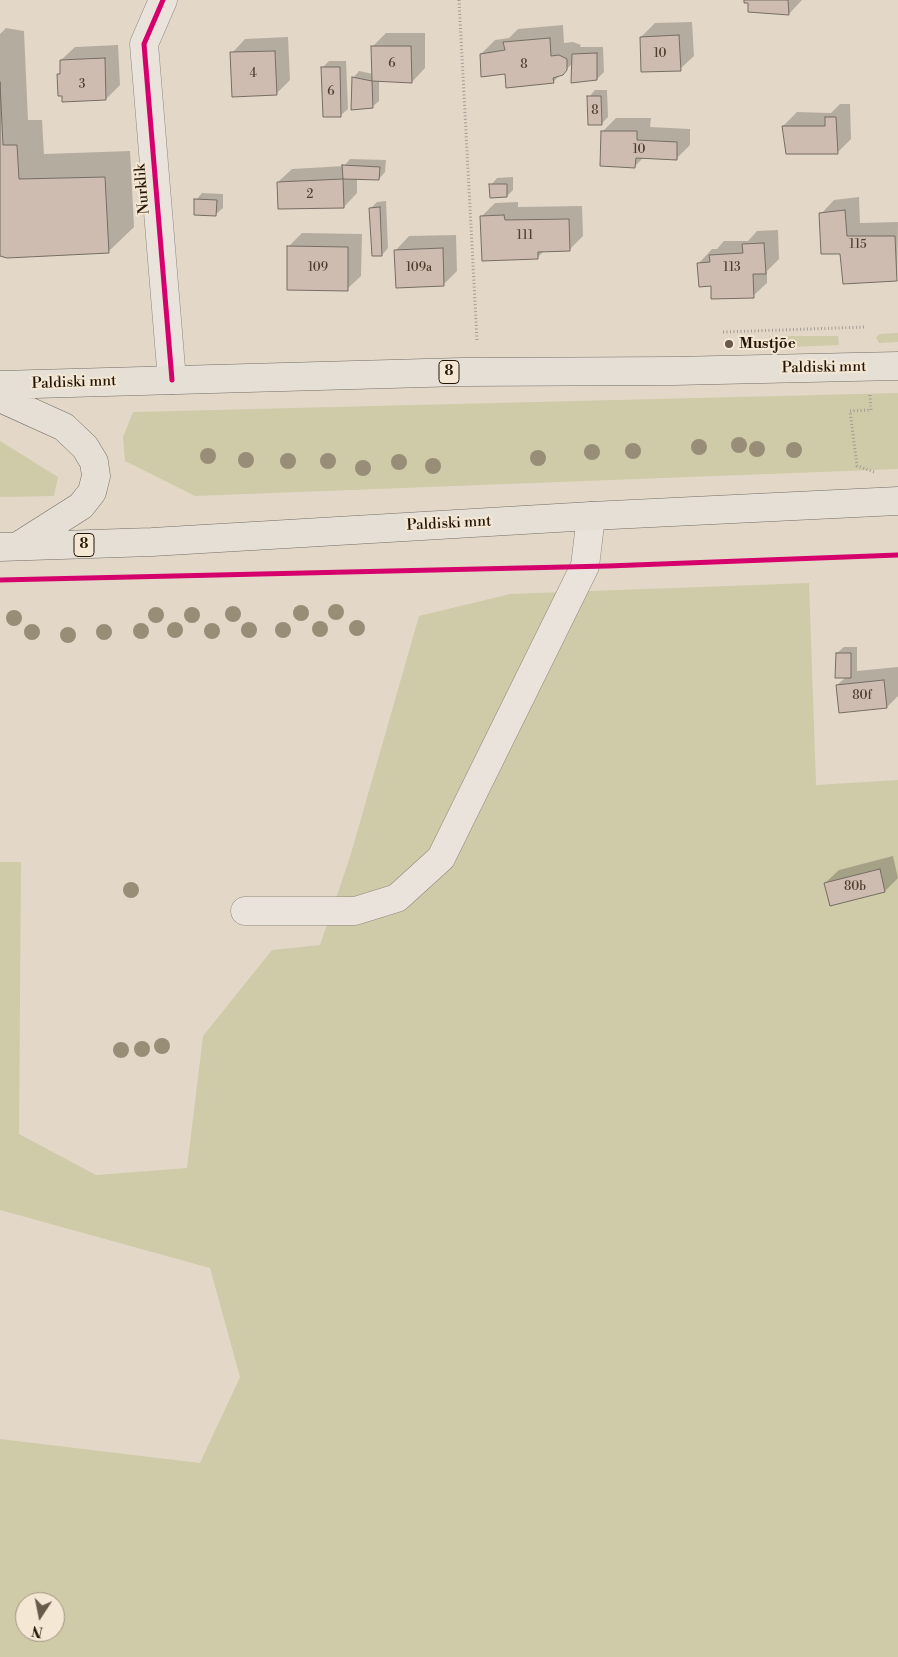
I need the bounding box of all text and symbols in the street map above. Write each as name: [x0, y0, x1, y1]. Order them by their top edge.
house number: 10: [654, 47, 666, 61]
house number: 6: [388, 57, 396, 71]
house number: 8: [520, 58, 528, 72]
house number: 4: [249, 67, 257, 81]
house number: 3: [79, 78, 85, 92]
house number: 6: [327, 85, 335, 99]
house number: 8: [591, 104, 599, 118]
house number: 10: [633, 143, 645, 157]
street label: Nurklik: [132, 163, 154, 215]
house number: 2: [307, 188, 313, 202]
house number: 111: [517, 229, 533, 243]
house number: 115: [849, 238, 867, 252]
house number: 109: [308, 261, 328, 275]
house number: 109a: [406, 261, 432, 275]
house number: 113: [723, 261, 741, 275]
place label: Mustjõe: [739, 335, 796, 353]
marker: Mustjõe: [723, 338, 735, 350]
street label: Paldiski mnt: [781, 358, 867, 378]
road number: 8: [439, 361, 459, 384]
street label: Paldiski mnt: [31, 373, 117, 393]
street label: Paldiski mnt: [406, 513, 492, 535]
road number: 8: [74, 534, 94, 556]
house number: 80f: [852, 689, 872, 703]
house number: 80b: [844, 880, 866, 894]
north arrow: [15, 1592, 65, 1642]
text: N: [30, 1621, 44, 1641]

